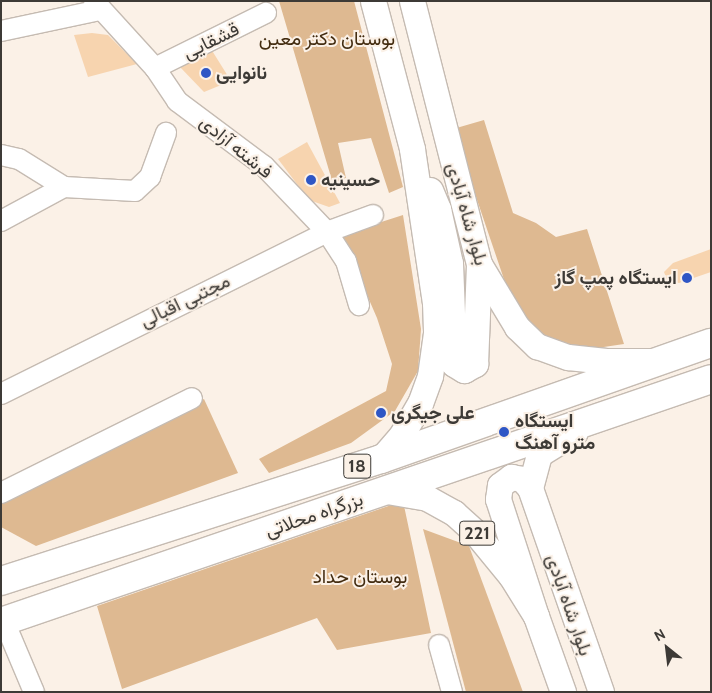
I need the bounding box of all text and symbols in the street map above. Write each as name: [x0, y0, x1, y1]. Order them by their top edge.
street label: قشقایی: [179, 18, 243, 64]
park label: بوستان دکتر معین: [259, 28, 395, 50]
place label: نانوایی: [216, 62, 267, 84]
marker: نانوایی: [200, 67, 212, 79]
street label: فرشته آزادی: [195, 111, 277, 183]
street label: بلوار شاه آبادی: [441, 160, 493, 268]
place label: حسینیه: [321, 169, 380, 191]
marker: حسینیه: [305, 174, 317, 186]
place label: ایستگاه پمپ گاز: [554, 267, 677, 289]
street label: مجتبی اقبالی: [136, 269, 234, 333]
marker: ایستگاه پمپ گاز: [681, 272, 693, 284]
place label: علی جیگری: [391, 402, 475, 424]
marker: علی جیگری: [375, 407, 387, 419]
place label: ایستگاه مترو آهنگ: [515, 410, 595, 454]
marker: ایستگاه مترو آهنگ: [497, 425, 511, 439]
road number: 18: [342, 451, 372, 482]
street label: بزرگراه محلاتی: [262, 488, 366, 542]
road number: 221: [458, 518, 496, 548]
street label: بلوار شاه آبادی: [541, 551, 597, 659]
park label: بوستان حداد: [313, 566, 407, 588]
north arrow: [642, 623, 692, 673]
text: N: [651, 625, 668, 645]

